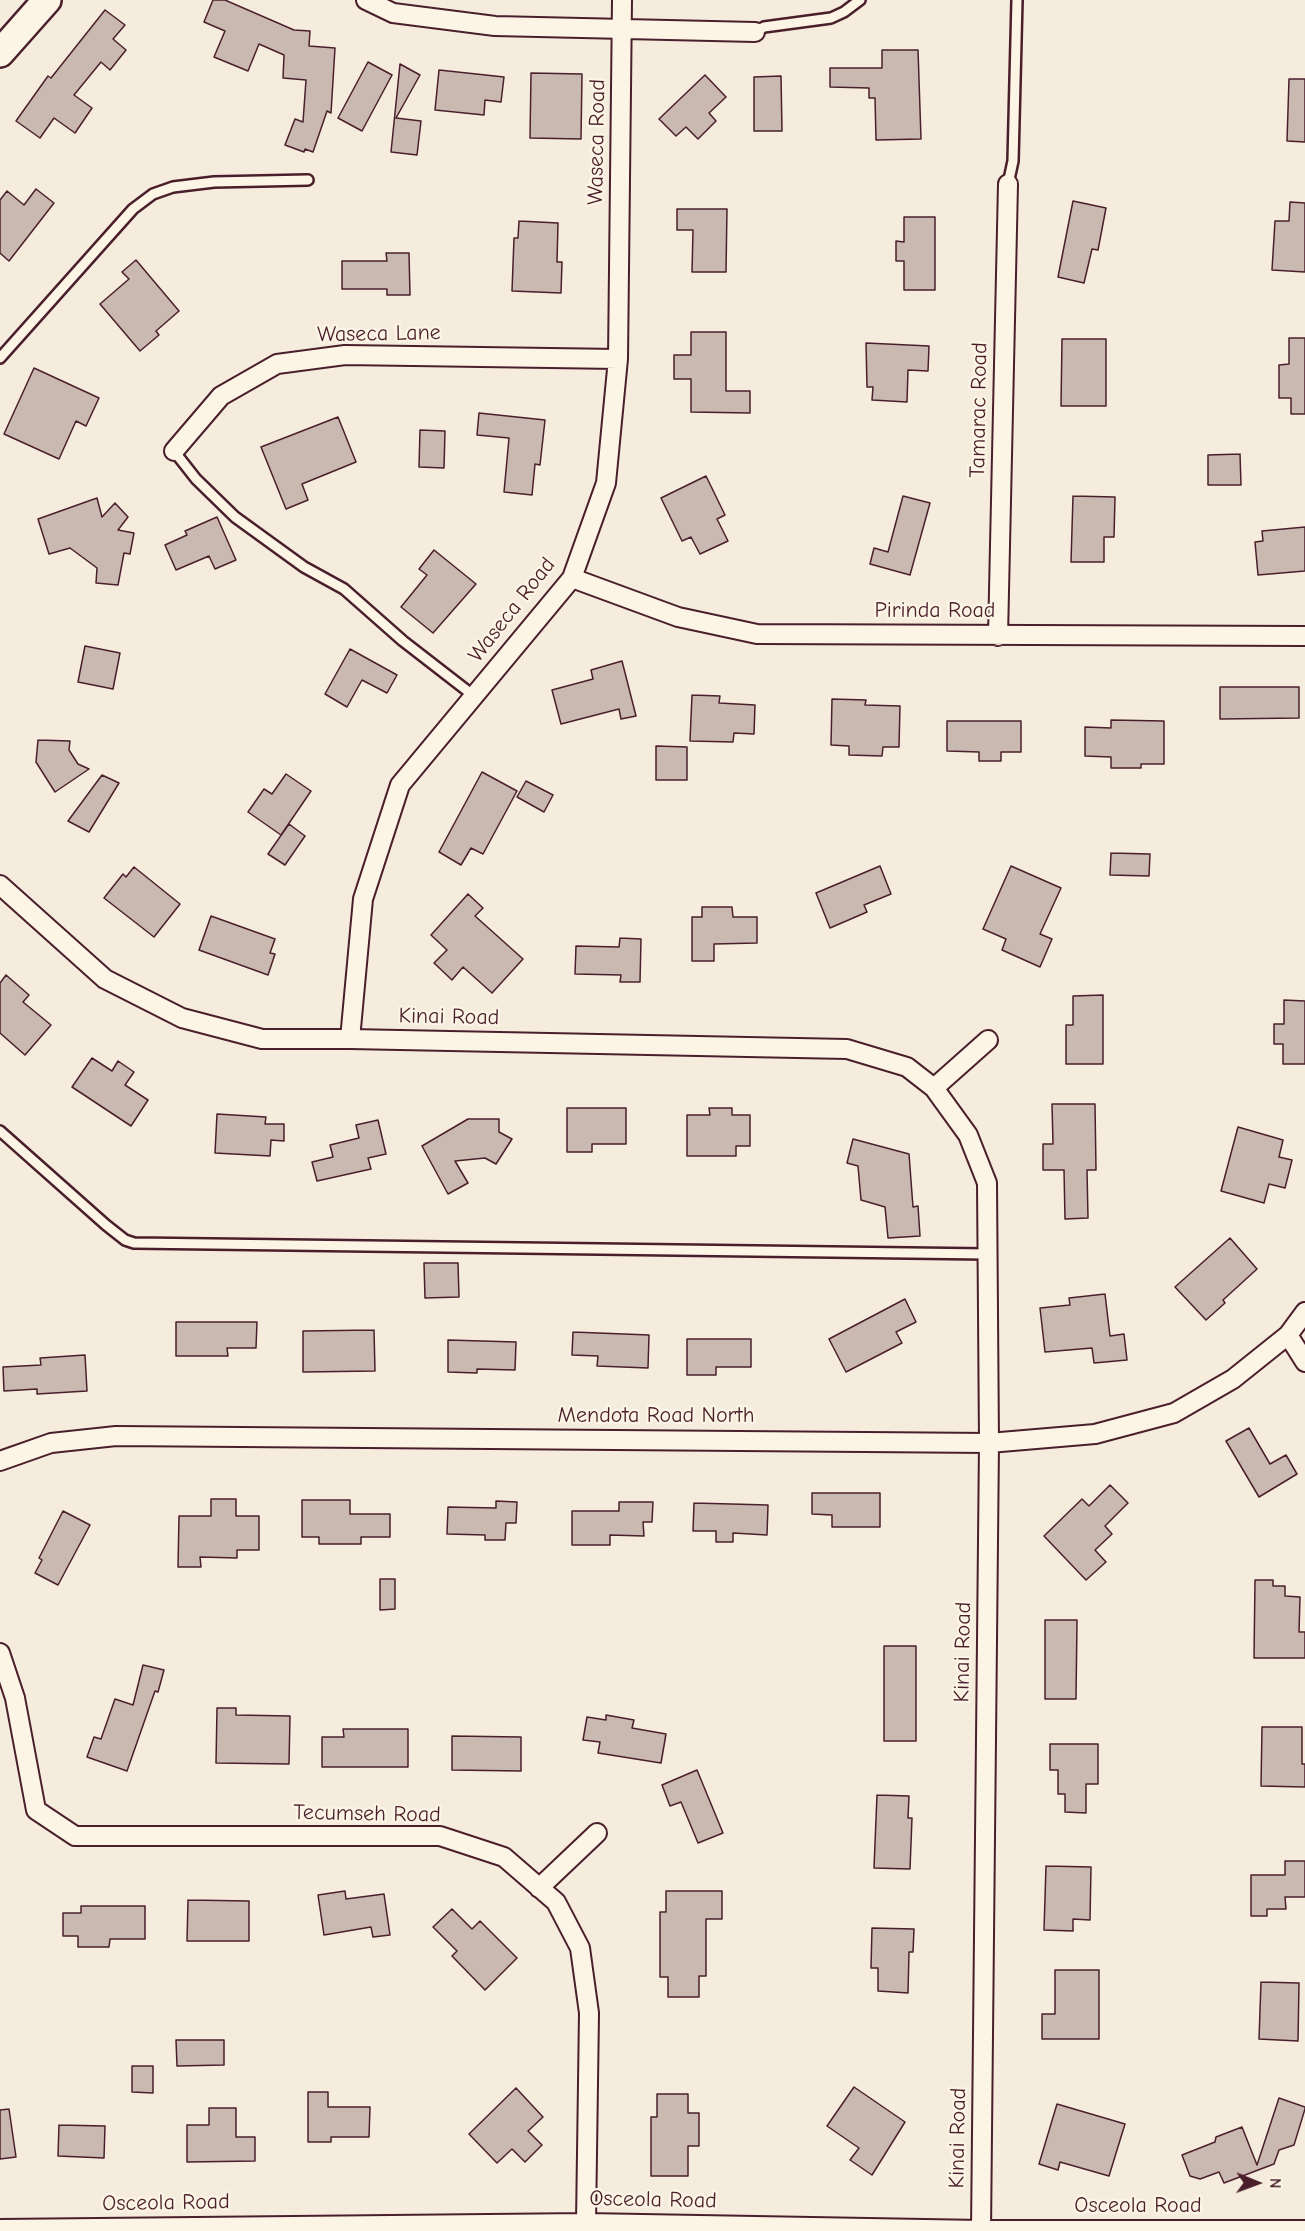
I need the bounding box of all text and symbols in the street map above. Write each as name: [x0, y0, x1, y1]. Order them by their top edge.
street label: Waseca Road: [583, 79, 611, 205]
street label: Waseca Lane: [317, 320, 441, 348]
street label: Tamarac Road: [965, 342, 993, 478]
street label: Waseca Road: [463, 552, 561, 668]
street label: Pirinda Road: [874, 598, 996, 624]
street label: Kinai Road: [398, 1003, 500, 1031]
street label: Mendota Road North: [558, 1403, 754, 1429]
street label: Kinai Road: [949, 1601, 977, 1703]
street label: Tecumseh Road: [293, 1800, 441, 1828]
street label: Kinai Road: [944, 2087, 972, 2189]
north arrow: [1227, 2153, 1287, 2213]
text: N: [1266, 2178, 1284, 2189]
street label: Osceola Road: [589, 2186, 717, 2214]
street label: Osceola Road: [102, 2189, 230, 2217]
street label: Osceola Road: [1074, 2193, 1202, 2219]

